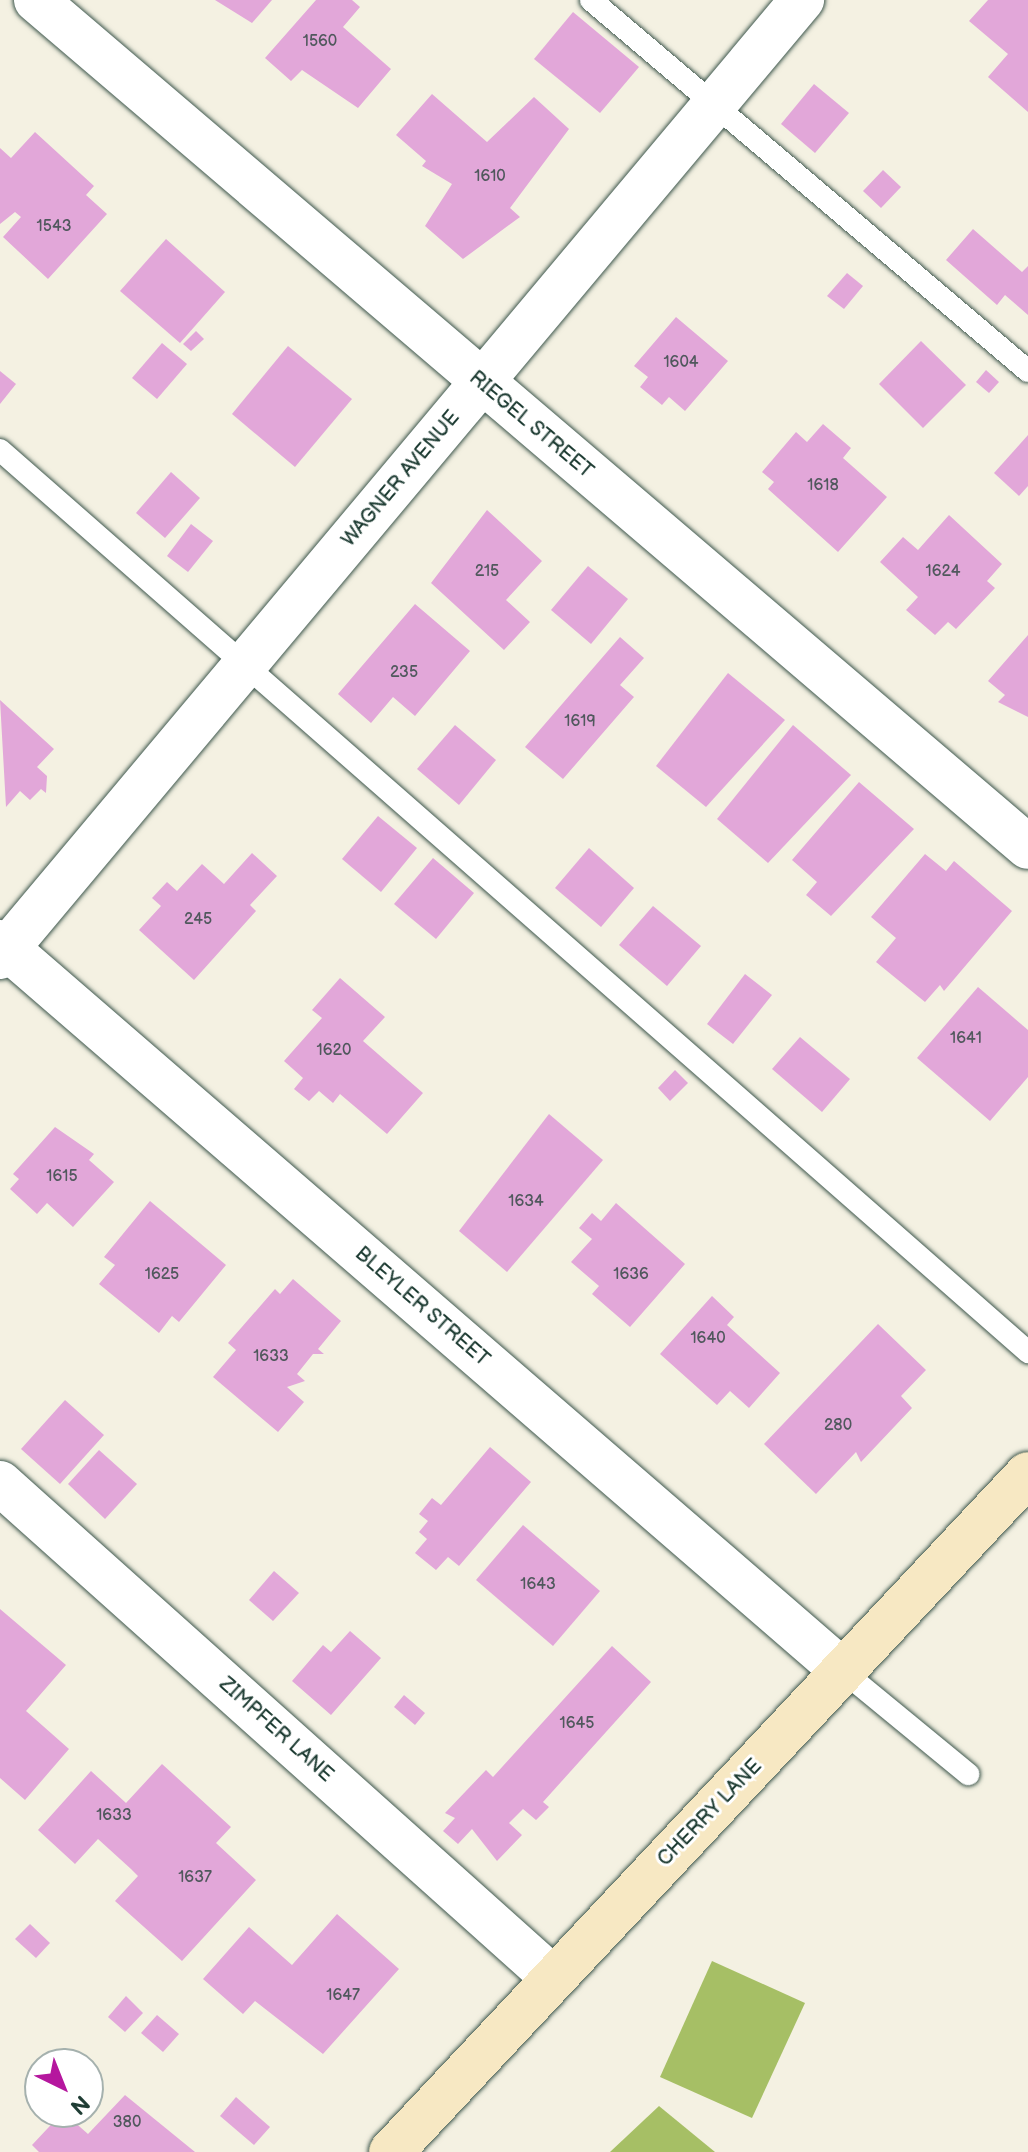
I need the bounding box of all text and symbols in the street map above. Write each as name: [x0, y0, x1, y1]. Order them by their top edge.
house number: 1560: [303, 32, 337, 52]
house number: 1610: [474, 167, 506, 187]
house number: 1543: [37, 217, 71, 237]
house number: 1604: [663, 353, 699, 373]
street label: RIEGEL STREET: [464, 366, 598, 484]
street label: WAGNER AVENUE: [337, 406, 465, 552]
house number: 1618: [807, 476, 839, 496]
house number: 215: [475, 562, 499, 582]
house number: 1624: [926, 562, 960, 582]
house number: 235: [390, 663, 418, 683]
house number: 1619: [564, 712, 596, 732]
house number: 245: [184, 910, 212, 930]
house number: 1641: [950, 1029, 982, 1049]
house number: 1620: [317, 1041, 351, 1061]
house number: 1615: [46, 1167, 78, 1187]
house number: 1634: [508, 1192, 544, 1212]
street label: BLEYLER STREET: [350, 1242, 494, 1372]
house number: 1625: [145, 1265, 179, 1285]
house number: 1636: [613, 1265, 649, 1285]
house number: 1640: [690, 1329, 726, 1349]
house number: 1633: [253, 1347, 289, 1367]
house number: 280: [824, 1416, 852, 1436]
house number: 1643: [520, 1575, 556, 1595]
street label: ZIMPFER LANE: [214, 1673, 338, 1787]
house number: 1645: [560, 1714, 594, 1734]
street label: CHERRY LANE: [653, 1754, 767, 1872]
house number: 1633: [96, 1806, 132, 1826]
house number: 1637: [178, 1868, 212, 1888]
house number: 1647: [326, 1986, 360, 2006]
north arrow: [24, 2048, 104, 2128]
text: N: [64, 2089, 95, 2120]
house number: 380: [113, 2113, 141, 2133]

